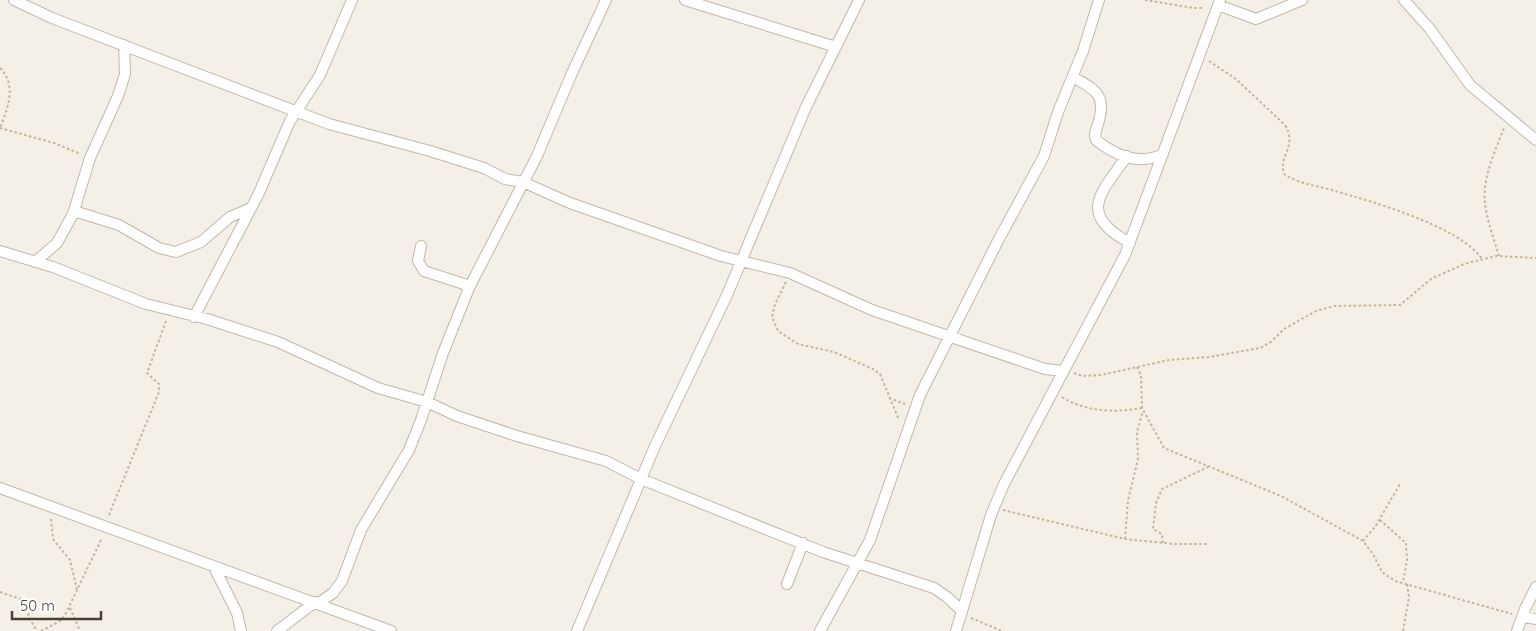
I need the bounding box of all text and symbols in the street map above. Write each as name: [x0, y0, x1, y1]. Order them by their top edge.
scale bar: [12, 588, 101, 620]
text: 50 m: [20, 596, 55, 615]

